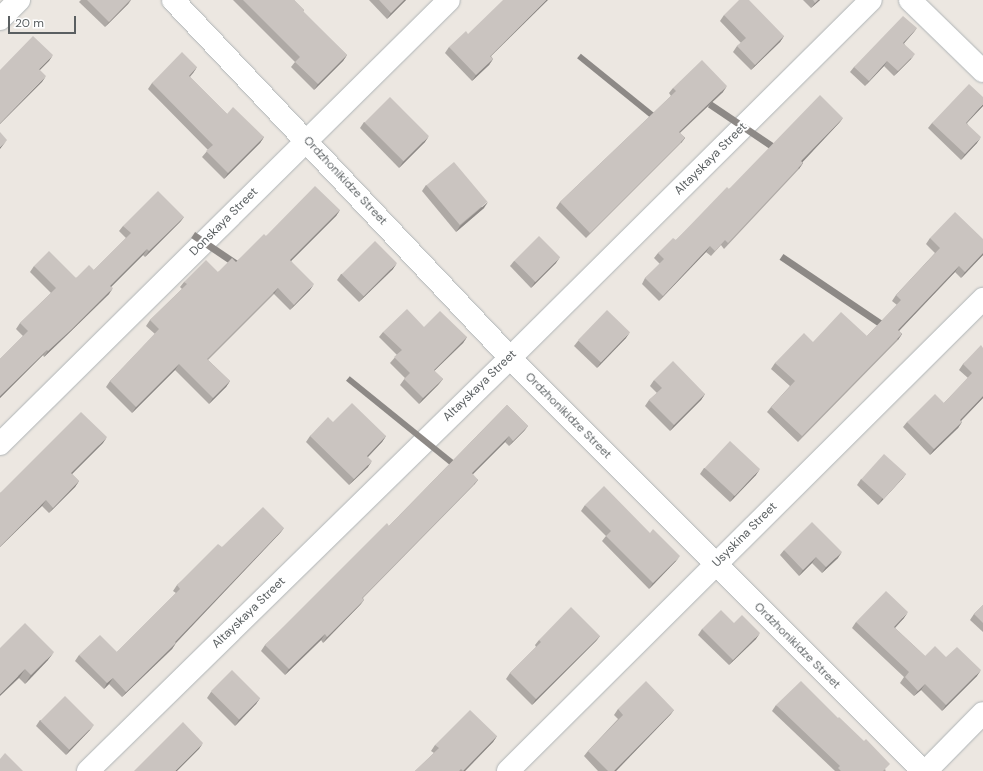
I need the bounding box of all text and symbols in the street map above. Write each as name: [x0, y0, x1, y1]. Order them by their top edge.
scale bar: [10, 8, 78, 34]
text: 20 m: [15, 15, 44, 31]
street label: Altayskaya Street: [672, 120, 750, 198]
street label: Ordzhonikidze Street: [300, 134, 390, 228]
street label: Donskaya Street: [187, 185, 261, 259]
street label: Altayskaya Street: [440, 347, 520, 425]
street label: Ordzhonikidze Street: [522, 370, 614, 462]
street label: Usyskina Street: [710, 500, 780, 570]
street label: Altayskaya Street: [209, 574, 289, 652]
street label: Ordzhonikidze Street: [751, 600, 843, 692]

